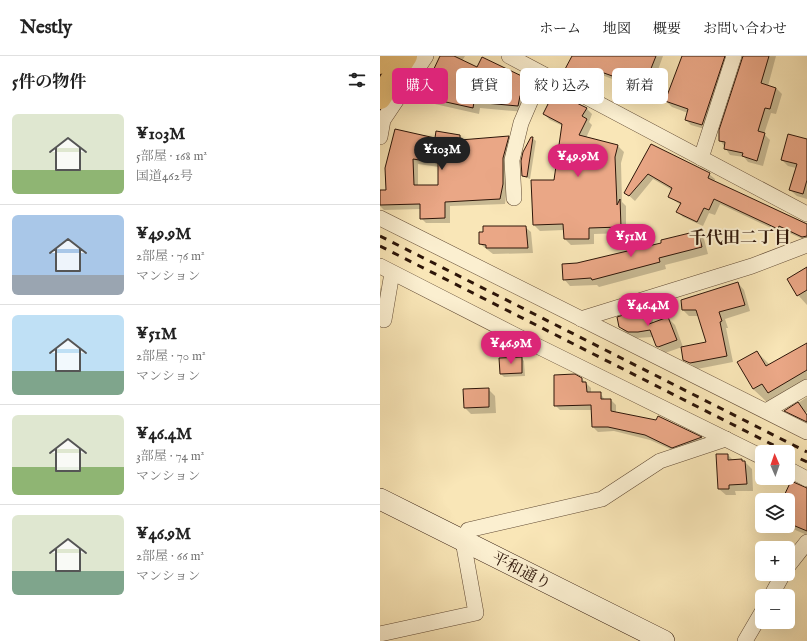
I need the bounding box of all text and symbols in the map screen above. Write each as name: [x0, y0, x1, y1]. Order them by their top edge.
text: Nestly: [20, 16, 72, 40]
text: ホーム: [539, 20, 581, 38]
text: 地図: [603, 20, 631, 38]
text: 概要: [653, 20, 681, 38]
text: お問い合わせ: [703, 20, 787, 38]
chip: 購入: [392, 68, 448, 104]
chip: 賃貸: [456, 68, 512, 104]
chip: 絞り込み: [520, 68, 604, 104]
chip: 新着: [612, 68, 668, 104]
icon: filters: [346, 69, 368, 91]
text: 5件の物件: [12, 72, 86, 93]
text: ¥103M: [136, 124, 185, 145]
icon: home: [44, 130, 92, 178]
pin: ¥103M: [414, 137, 470, 171]
text: ¥103M: [423, 141, 461, 158]
pin: ¥49.9M: [545, 144, 611, 178]
text: 5部屋 · 168 m²: [136, 148, 207, 165]
text: ¥49.9M: [557, 148, 599, 165]
text: 国道462号: [136, 168, 193, 185]
text: ¥49.9M: [136, 224, 191, 245]
pin: ¥51M: [607, 224, 655, 258]
text: ¥51M: [615, 228, 647, 245]
district label: 千代田二丁目: [689, 228, 791, 249]
icon: home: [44, 231, 92, 279]
text: 2部屋 · 76 m²: [136, 248, 205, 265]
text: マンション: [136, 268, 200, 285]
pin: ¥46.4M: [615, 293, 681, 327]
text: ¥46.4M: [627, 297, 669, 314]
text: ¥51M: [136, 324, 177, 345]
icon: home: [44, 331, 92, 379]
pin: ¥46.9M: [478, 331, 544, 365]
text: ¥46.9M: [490, 335, 532, 352]
text: 2部屋 · 70 m²: [136, 348, 206, 365]
text: マンション: [136, 368, 200, 385]
text: ¥46.4M: [136, 424, 192, 445]
icon: home: [44, 431, 92, 479]
north arrow: [755, 445, 795, 485]
map controls: [755, 445, 795, 629]
text: 3部屋 · 74 m²: [136, 448, 204, 465]
text: マンション: [136, 468, 200, 485]
button: layers: [755, 493, 795, 533]
text: ¥46.9M: [136, 524, 191, 545]
icon: home: [44, 531, 92, 579]
button: +: [755, 541, 795, 581]
text: 2部屋 · 66 m²: [136, 548, 204, 565]
street label: 平和通り: [488, 548, 554, 595]
text: マンション: [136, 568, 200, 585]
button: −: [755, 589, 795, 629]

